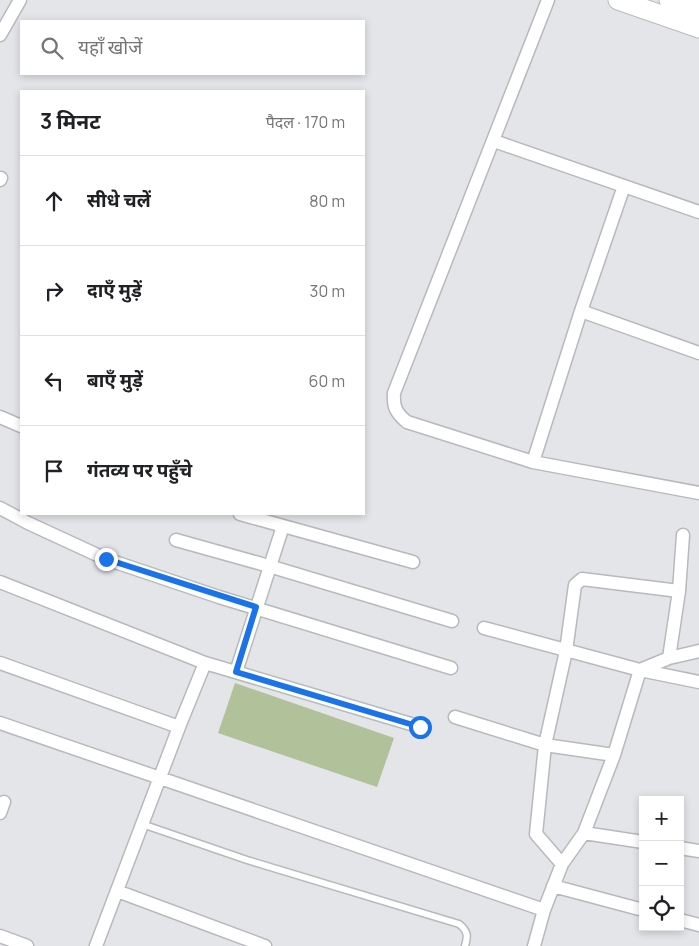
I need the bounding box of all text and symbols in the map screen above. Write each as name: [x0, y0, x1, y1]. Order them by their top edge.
search box: [20, 20, 365, 75]
icon: search: [38, 34, 66, 62]
text: यहाँ खोजें: [78, 34, 142, 60]
text: 3 मिनट: [40, 107, 101, 135]
text: पैदल · 170 m: [266, 111, 345, 133]
icon: ahead: [40, 187, 68, 215]
text: सीधे चलें: [87, 187, 151, 213]
text: 80 m: [309, 190, 345, 212]
icon: right: [40, 277, 68, 305]
text: दाएँ मुड़ें: [87, 277, 142, 303]
text: 30 m: [310, 280, 345, 302]
icon: left: [40, 367, 68, 395]
text: बाएँ मुड़ें: [87, 367, 143, 393]
text: 60 m: [309, 370, 345, 392]
icon: arrive: [40, 457, 68, 485]
text: गंतव्य पर पहुँचे: [87, 457, 192, 483]
route end: [95, 548, 118, 571]
route start: [409, 716, 432, 739]
map controls: [639, 796, 684, 931]
button: +: [639, 796, 684, 841]
button: −: [639, 841, 684, 886]
button: locate: [639, 886, 684, 931]

